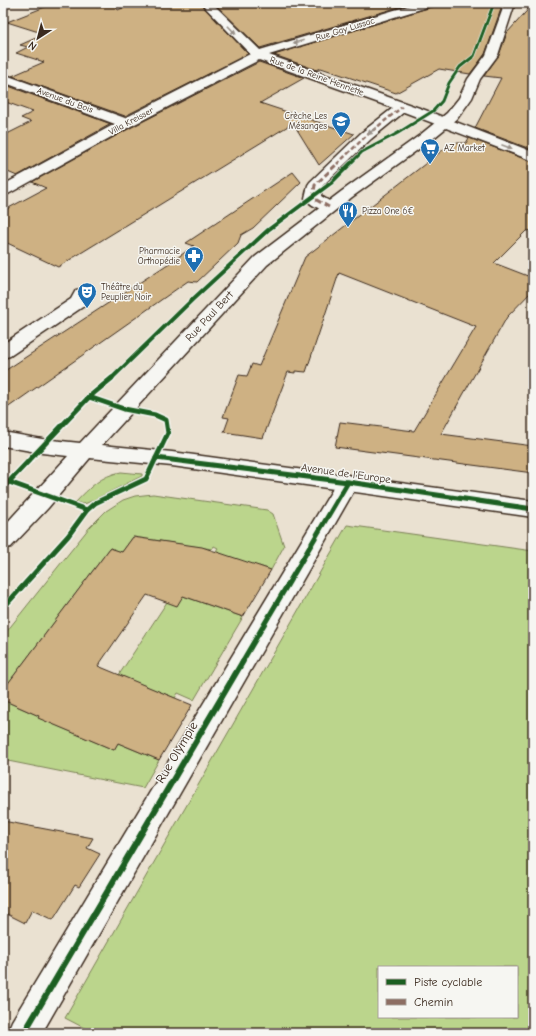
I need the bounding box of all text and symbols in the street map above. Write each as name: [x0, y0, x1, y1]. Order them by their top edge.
street label: Rue Gay Lussac: [314, 15, 376, 43]
north arrow: [18, 18, 58, 58]
one-way arrow: [227, 25, 237, 35]
text: N: [26, 38, 39, 53]
one-way arrow: [292, 39, 304, 45]
street label: Rue de la Reine Henriette: [269, 54, 366, 98]
street label: Avenue du Bois: [36, 85, 95, 115]
street label: Villa Kreisser: [107, 105, 155, 137]
school or university icon: Crèche Les Mésanges: [330, 110, 352, 138]
place label: Crèche Les Mésanges: [284, 111, 327, 131]
one-way arrow: [367, 127, 377, 136]
supermarket icon: AZ Market: [419, 137, 441, 165]
place label: AZ Market: [444, 143, 485, 153]
one-way arrow: [501, 145, 513, 151]
restaurant icon: Pizza One 6€: [337, 200, 359, 228]
place label: Pizza One 6€: [362, 206, 414, 216]
pharmacy icon: Pharmacie Orthopédie: [183, 245, 205, 273]
place label: Pharmacie Orthopédie: [138, 246, 180, 266]
theatre icon: Théâtre du Peuplier Noir: [76, 281, 98, 309]
place label: Théâtre du Peuplier Noir: [101, 282, 151, 302]
street label: Rue Paul Bert: [183, 288, 237, 344]
street label: Avenue de l'Europe: [300, 461, 392, 486]
street label: Rue Olympie: [152, 718, 201, 786]
legend: [378, 966, 518, 1018]
text: Piste cyclable: [414, 975, 482, 989]
text: Chemin: [414, 995, 453, 1009]

